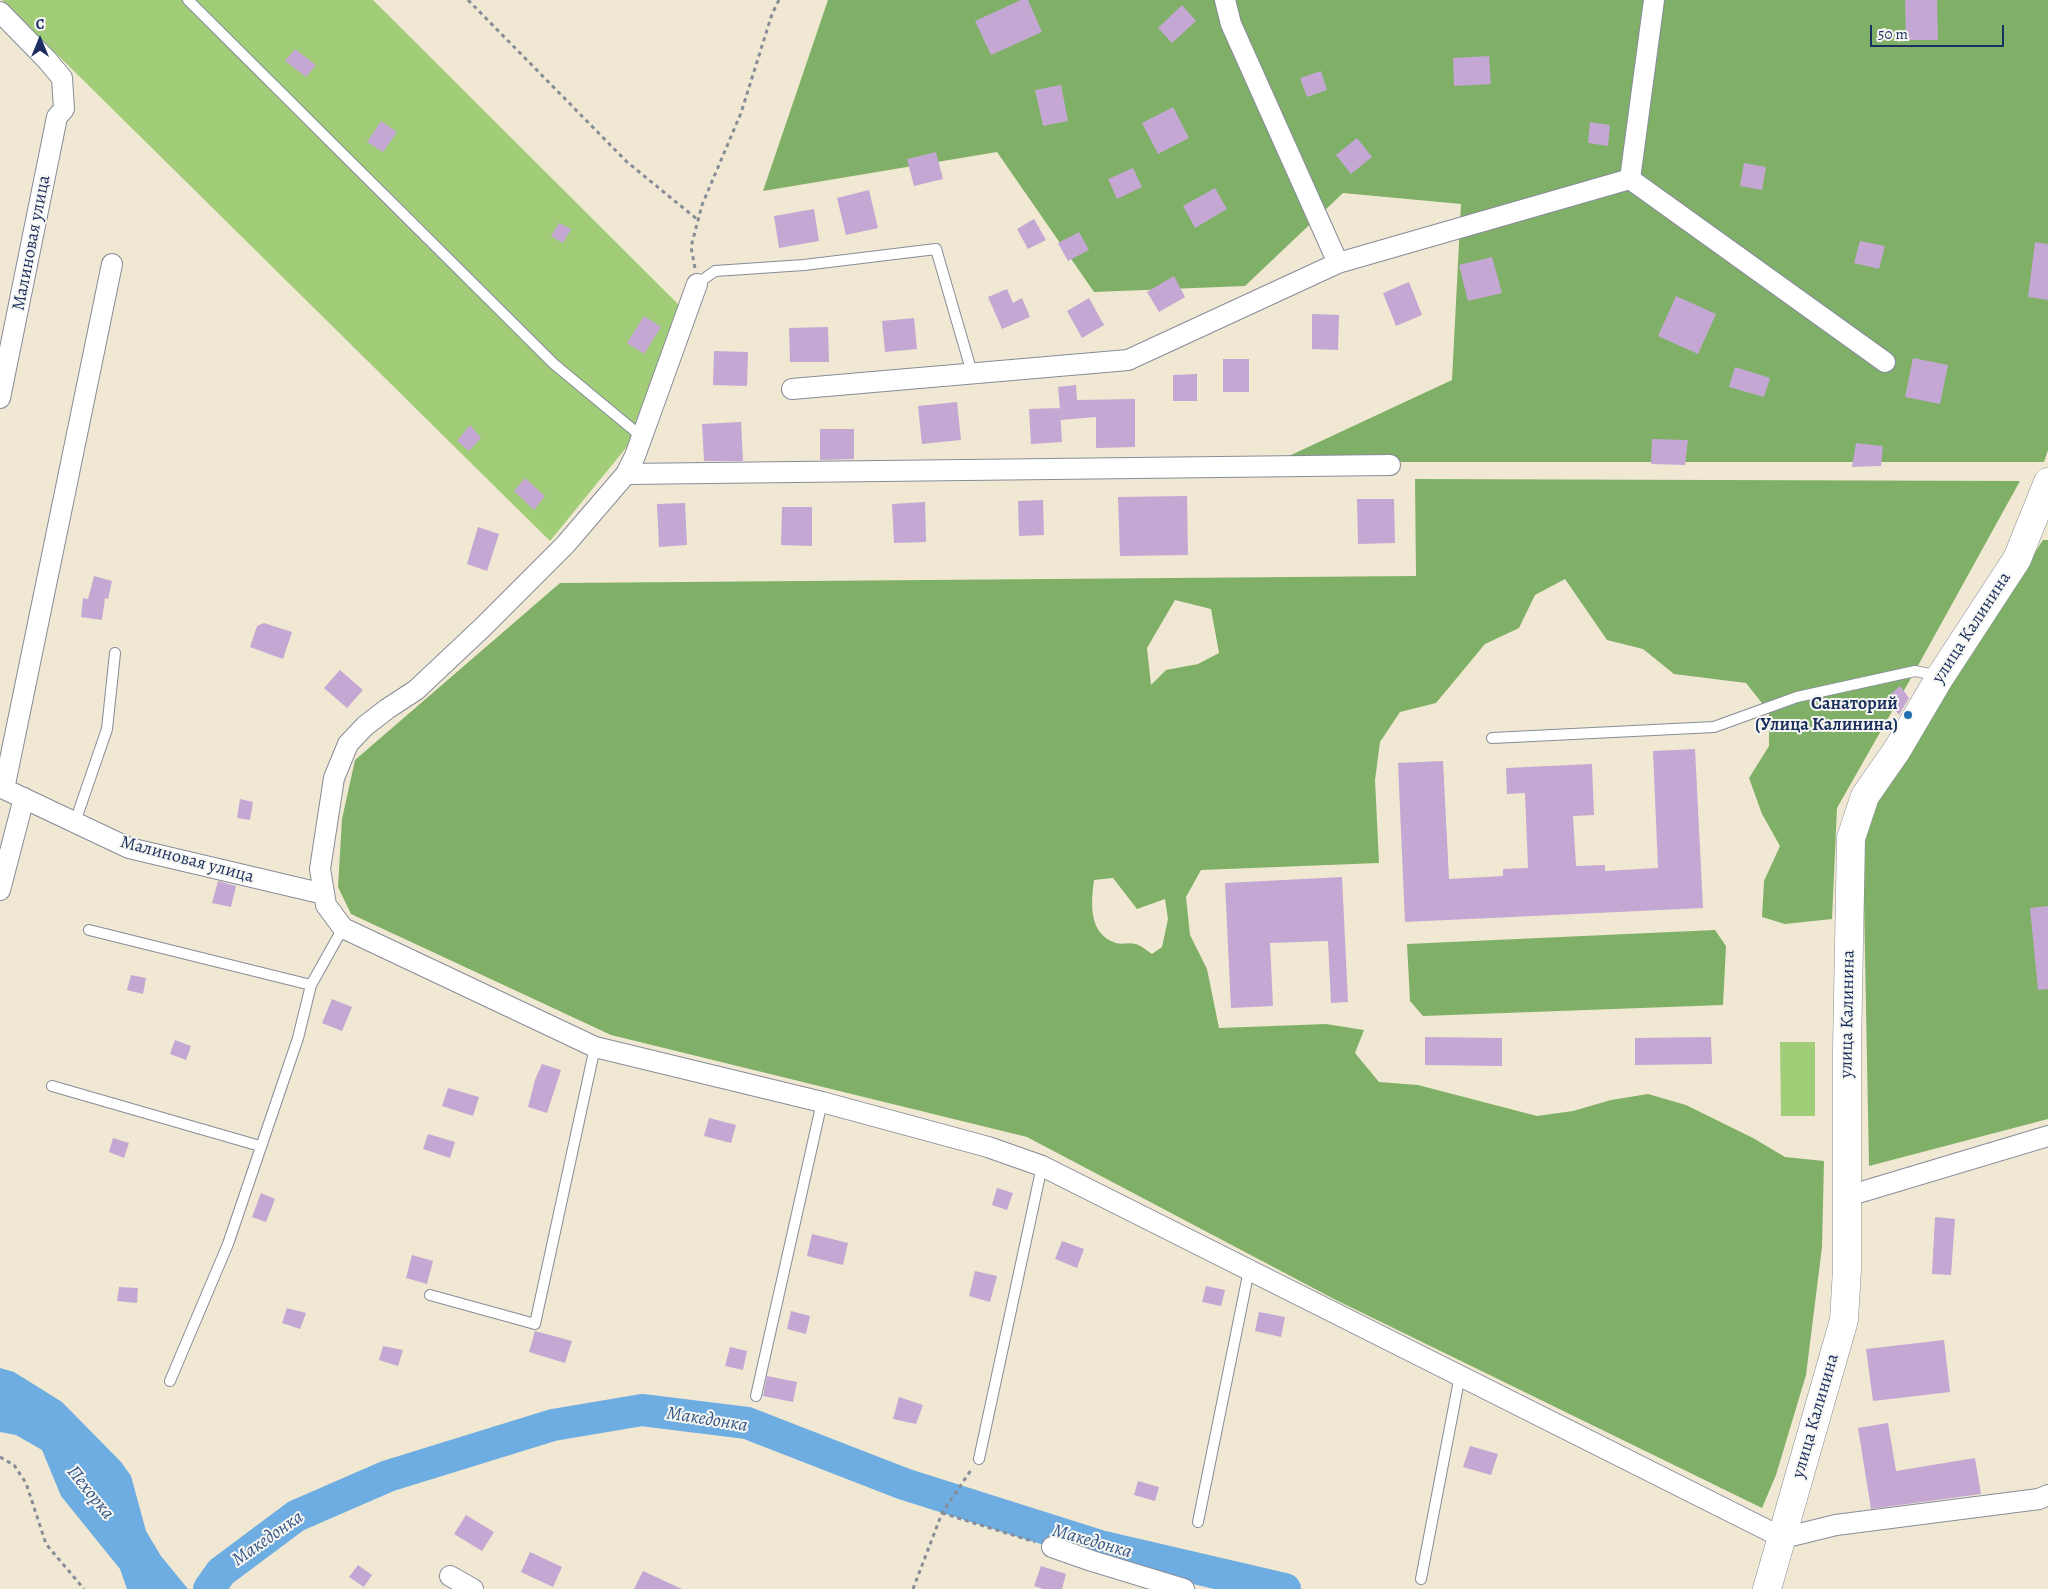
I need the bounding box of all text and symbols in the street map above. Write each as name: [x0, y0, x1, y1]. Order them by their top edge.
north arrow: [15, 15, 65, 65]
text: С: [36, 15, 44, 34]
scale bar: [1873, 15, 2007, 47]
text: 50 m: [1878, 24, 1908, 44]
street label: Малиновая улица: [8, 173, 56, 313]
street label: улица Калинина: [1928, 568, 2016, 688]
place label: Санаторий (Улица Калинина): [1755, 694, 1898, 736]
marker: Санаторий (Улица Калинина): [1902, 709, 1914, 721]
street label: Малиновая улица: [118, 832, 256, 888]
street label: улица Калинина: [1836, 950, 1860, 1078]
street label: улица Калинина: [1788, 1351, 1844, 1481]
water label: Македонка: [665, 1402, 749, 1438]
water label: Пехорка: [61, 1461, 119, 1525]
water label: Македонка: [228, 1506, 308, 1572]
water label: Македонка: [1050, 1520, 1134, 1564]

